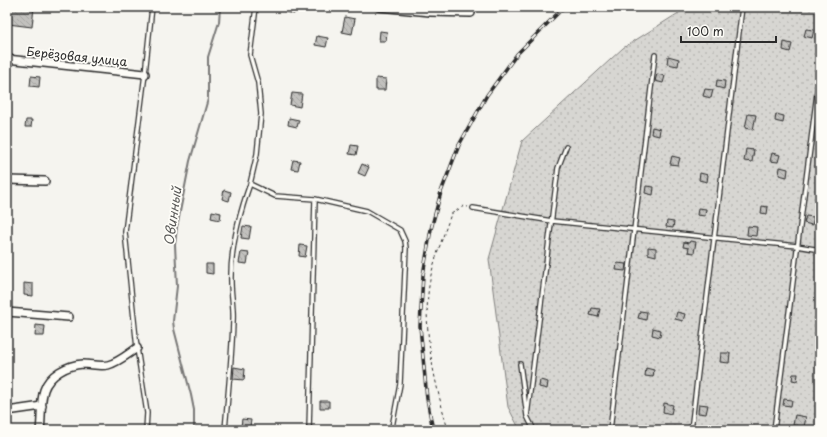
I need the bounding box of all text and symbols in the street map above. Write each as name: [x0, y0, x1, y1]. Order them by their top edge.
scale bar: [681, 18, 776, 44]
text: 100 m: [687, 22, 724, 40]
street label: Берёзовая улица: [26, 42, 129, 70]
water label: Овинный: [158, 184, 186, 247]

